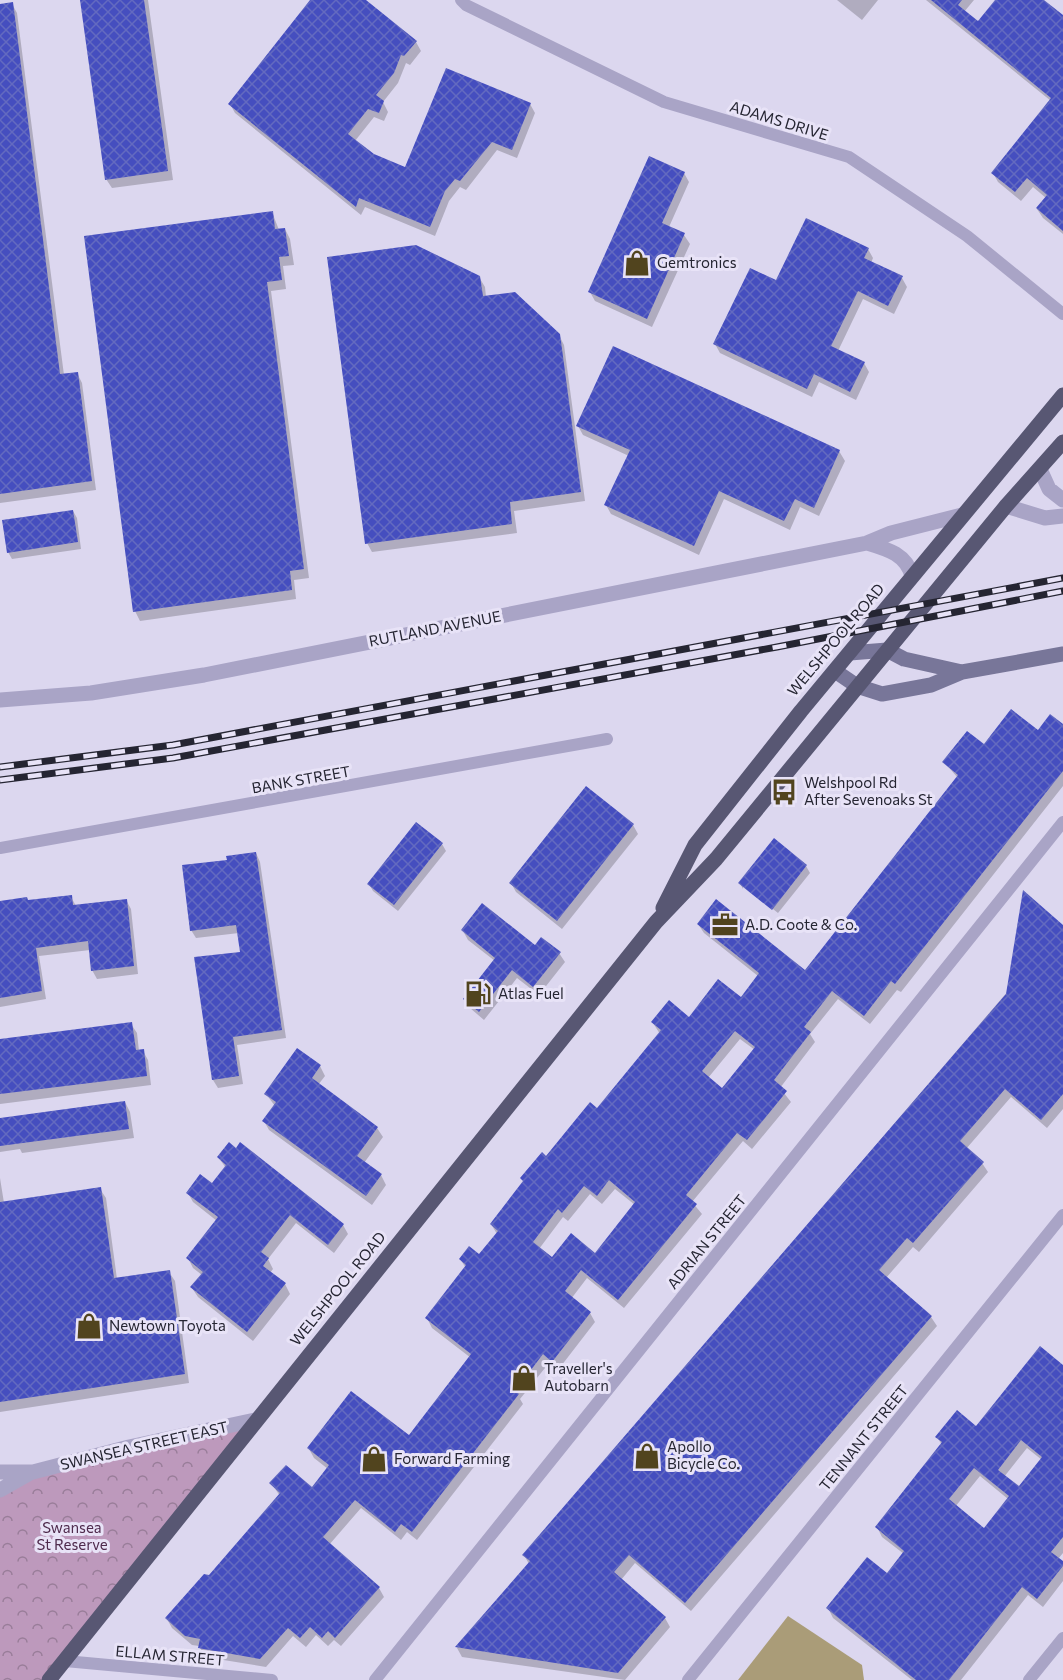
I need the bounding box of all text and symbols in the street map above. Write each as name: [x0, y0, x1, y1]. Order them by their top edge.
street label: ADAMS DRIVE: [728, 97, 831, 144]
shop icon: Gemtronics: [622, 248, 652, 278]
place label: Gemtronics: [657, 253, 737, 271]
street label: WELSHPOOL ROAD: [783, 579, 888, 699]
street label: RUTLAND AVENUE: [367, 606, 502, 650]
street label: BANK STREET: [250, 761, 352, 797]
place label: Welshpool Rd After Sevenoaks St: [804, 773, 933, 808]
bus stop icon: Welshpool Rd After Sevenoaks St: [769, 777, 799, 807]
office icon: A.D. Coote & Co.: [710, 910, 740, 940]
place label: A.D. Coote & Co.: [745, 915, 857, 933]
fuel station icon: Atlas Fuel: [463, 979, 493, 1009]
place label: Atlas Fuel: [498, 984, 564, 1002]
street label: ADRIAN STREET: [663, 1190, 750, 1292]
street label: WELSHPOOL ROAD: [286, 1228, 389, 1349]
shop icon: Newtown Toyota: [74, 1311, 104, 1341]
place label: Newtown Toyota: [109, 1316, 226, 1334]
place label: Traveller's Autobarn: [544, 1359, 613, 1394]
shop icon: Traveller's Autobarn: [509, 1363, 539, 1393]
street label: TENNANT STREET: [815, 1381, 912, 1494]
street label: SWANSEA STREET EAST: [58, 1417, 230, 1473]
place label: Apollo Bicycle Co.: [667, 1437, 740, 1472]
shop icon: Apollo Bicycle Co.: [632, 1441, 662, 1471]
shop icon: Forward Farming: [359, 1444, 389, 1474]
place label: Forward Farming: [394, 1449, 510, 1467]
park label: Swansea St Reserve: [36, 1518, 108, 1553]
street label: ELLAM STREET: [115, 1641, 226, 1669]

